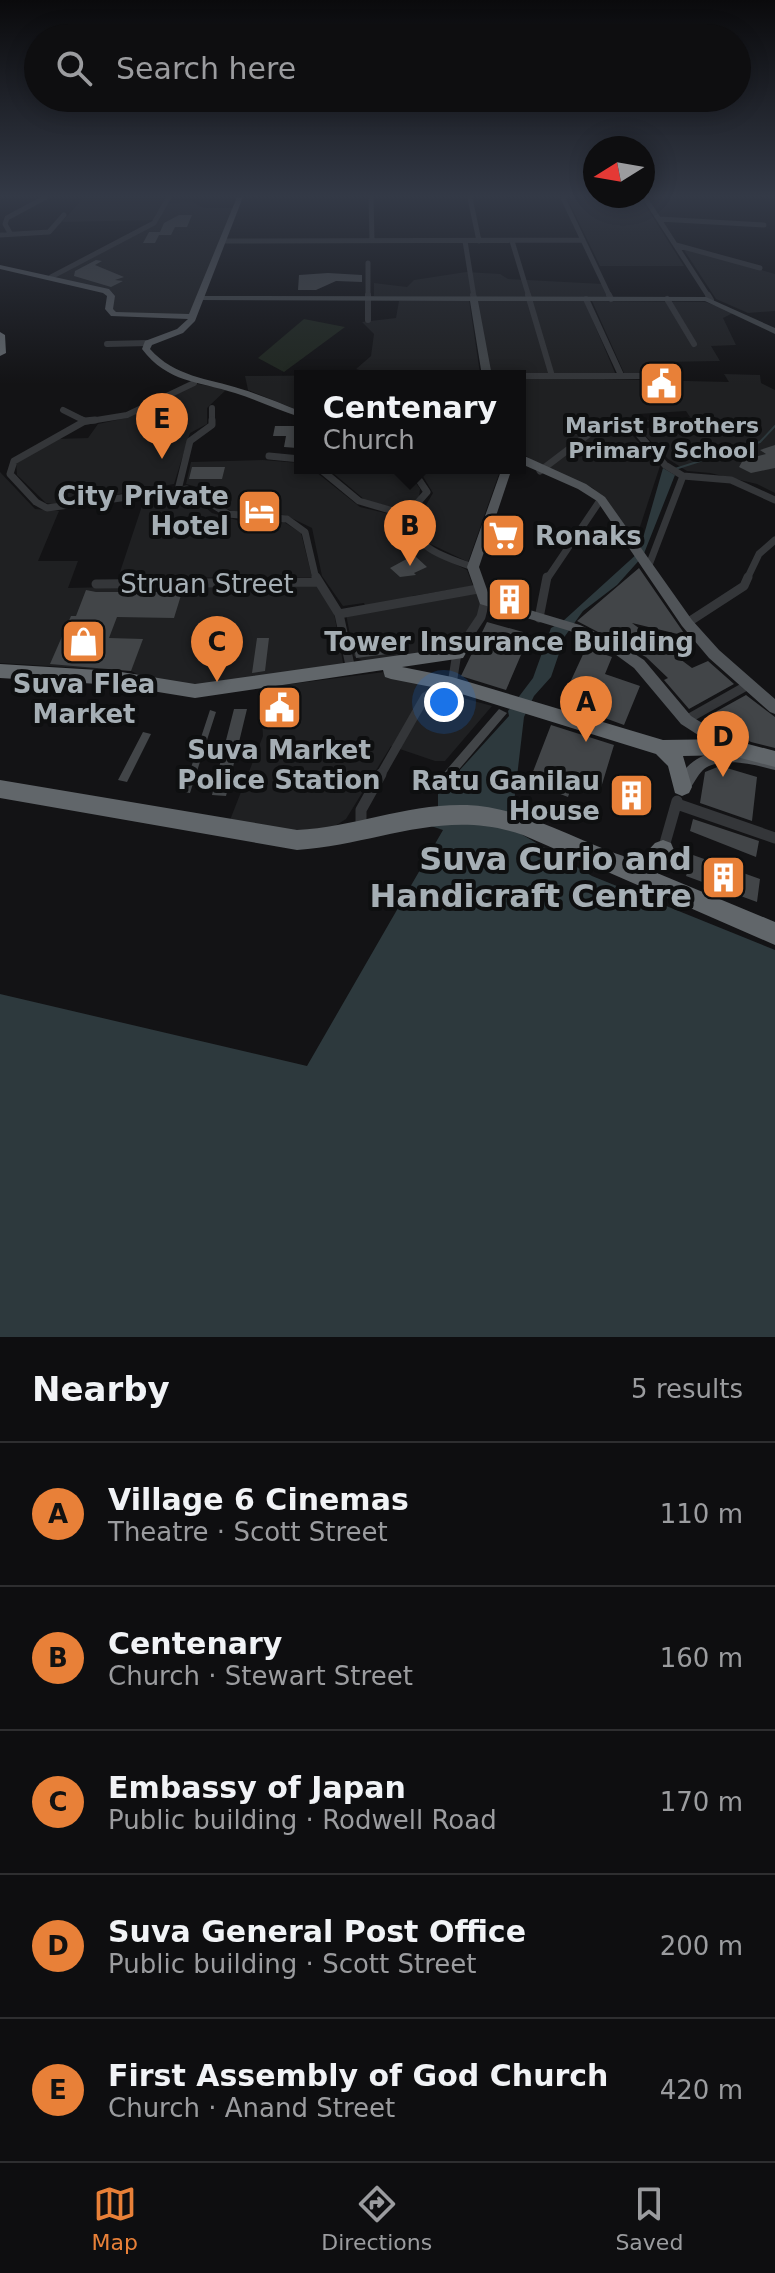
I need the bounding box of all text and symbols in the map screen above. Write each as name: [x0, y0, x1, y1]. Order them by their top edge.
search box: [24, 24, 751, 112]
icon: search: [52, 46, 96, 90]
text: Search here: [116, 51, 296, 86]
north arrow: [583, 136, 655, 208]
public building icon: Marist Brothers Primary School: [638, 360, 686, 408]
popup: [294, 370, 526, 474]
text: Centenary: [323, 390, 497, 425]
pin: E: [136, 393, 188, 459]
place label: Marist Brothers Primary School: [565, 413, 759, 463]
text: Church: [323, 425, 415, 455]
place label: City Private Hotel: [57, 481, 229, 541]
hotel icon: City Private Hotel: [236, 487, 284, 535]
pin: B: [384, 500, 436, 566]
supermarket icon: Ronaks: [480, 512, 528, 560]
place label: Ronaks: [535, 521, 642, 551]
street label: Struan Street: [120, 569, 294, 599]
building icon: Tower Insurance Building: [485, 575, 533, 623]
pin: C: [191, 616, 243, 682]
shop icon: Suva Flea Market: [60, 617, 108, 665]
place label: Tower Insurance Building: [324, 627, 694, 657]
place label: Suva Flea Market: [13, 669, 155, 729]
pin: A: [560, 676, 612, 742]
your location: [424, 682, 464, 722]
public building icon: Suva Market Police Station: [255, 683, 303, 731]
pin: D: [697, 711, 749, 777]
place label: Suva Market Police Station: [177, 735, 381, 795]
place label: Ratu Ganilau House: [411, 766, 600, 826]
building icon: Ratu Ganilau House: [607, 772, 655, 820]
place label: Suva Curio and Handicraft Centre: [370, 840, 692, 915]
building icon: Suva Curio and Handicraft Centre: [699, 853, 747, 901]
text: Nearby: [32, 1369, 170, 1409]
text: 5 results: [631, 1374, 743, 1404]
text: Village 6 Cinemas: [108, 1482, 409, 1517]
text: A: [48, 1499, 68, 1529]
text: 110 m: [660, 1499, 743, 1529]
text: Theatre · Scott Street: [108, 1517, 388, 1547]
text: Centenary: [108, 1626, 282, 1661]
text: B: [48, 1643, 68, 1673]
text: 160 m: [660, 1643, 743, 1673]
text: Church · Stewart Street: [108, 1661, 413, 1691]
text: Embassy of Japan: [108, 1770, 406, 1805]
text: C: [48, 1787, 68, 1817]
text: 170 m: [660, 1787, 743, 1817]
text: Public building · Rodwell Road: [108, 1805, 497, 1835]
text: Suva General Post Office: [108, 1914, 526, 1949]
text: D: [47, 1931, 69, 1961]
text: 200 m: [660, 1931, 743, 1961]
text: Public building · Scott Street: [108, 1949, 477, 1979]
text: First Assembly of God Church: [108, 2058, 608, 2093]
text: E: [49, 2075, 67, 2105]
text: 420 m: [660, 2075, 743, 2105]
text: Church · Anand Street: [108, 2093, 395, 2123]
tab: Map: [92, 2182, 138, 2255]
tab: Directions: [321, 2182, 432, 2255]
tab: Saved: [615, 2182, 683, 2255]

